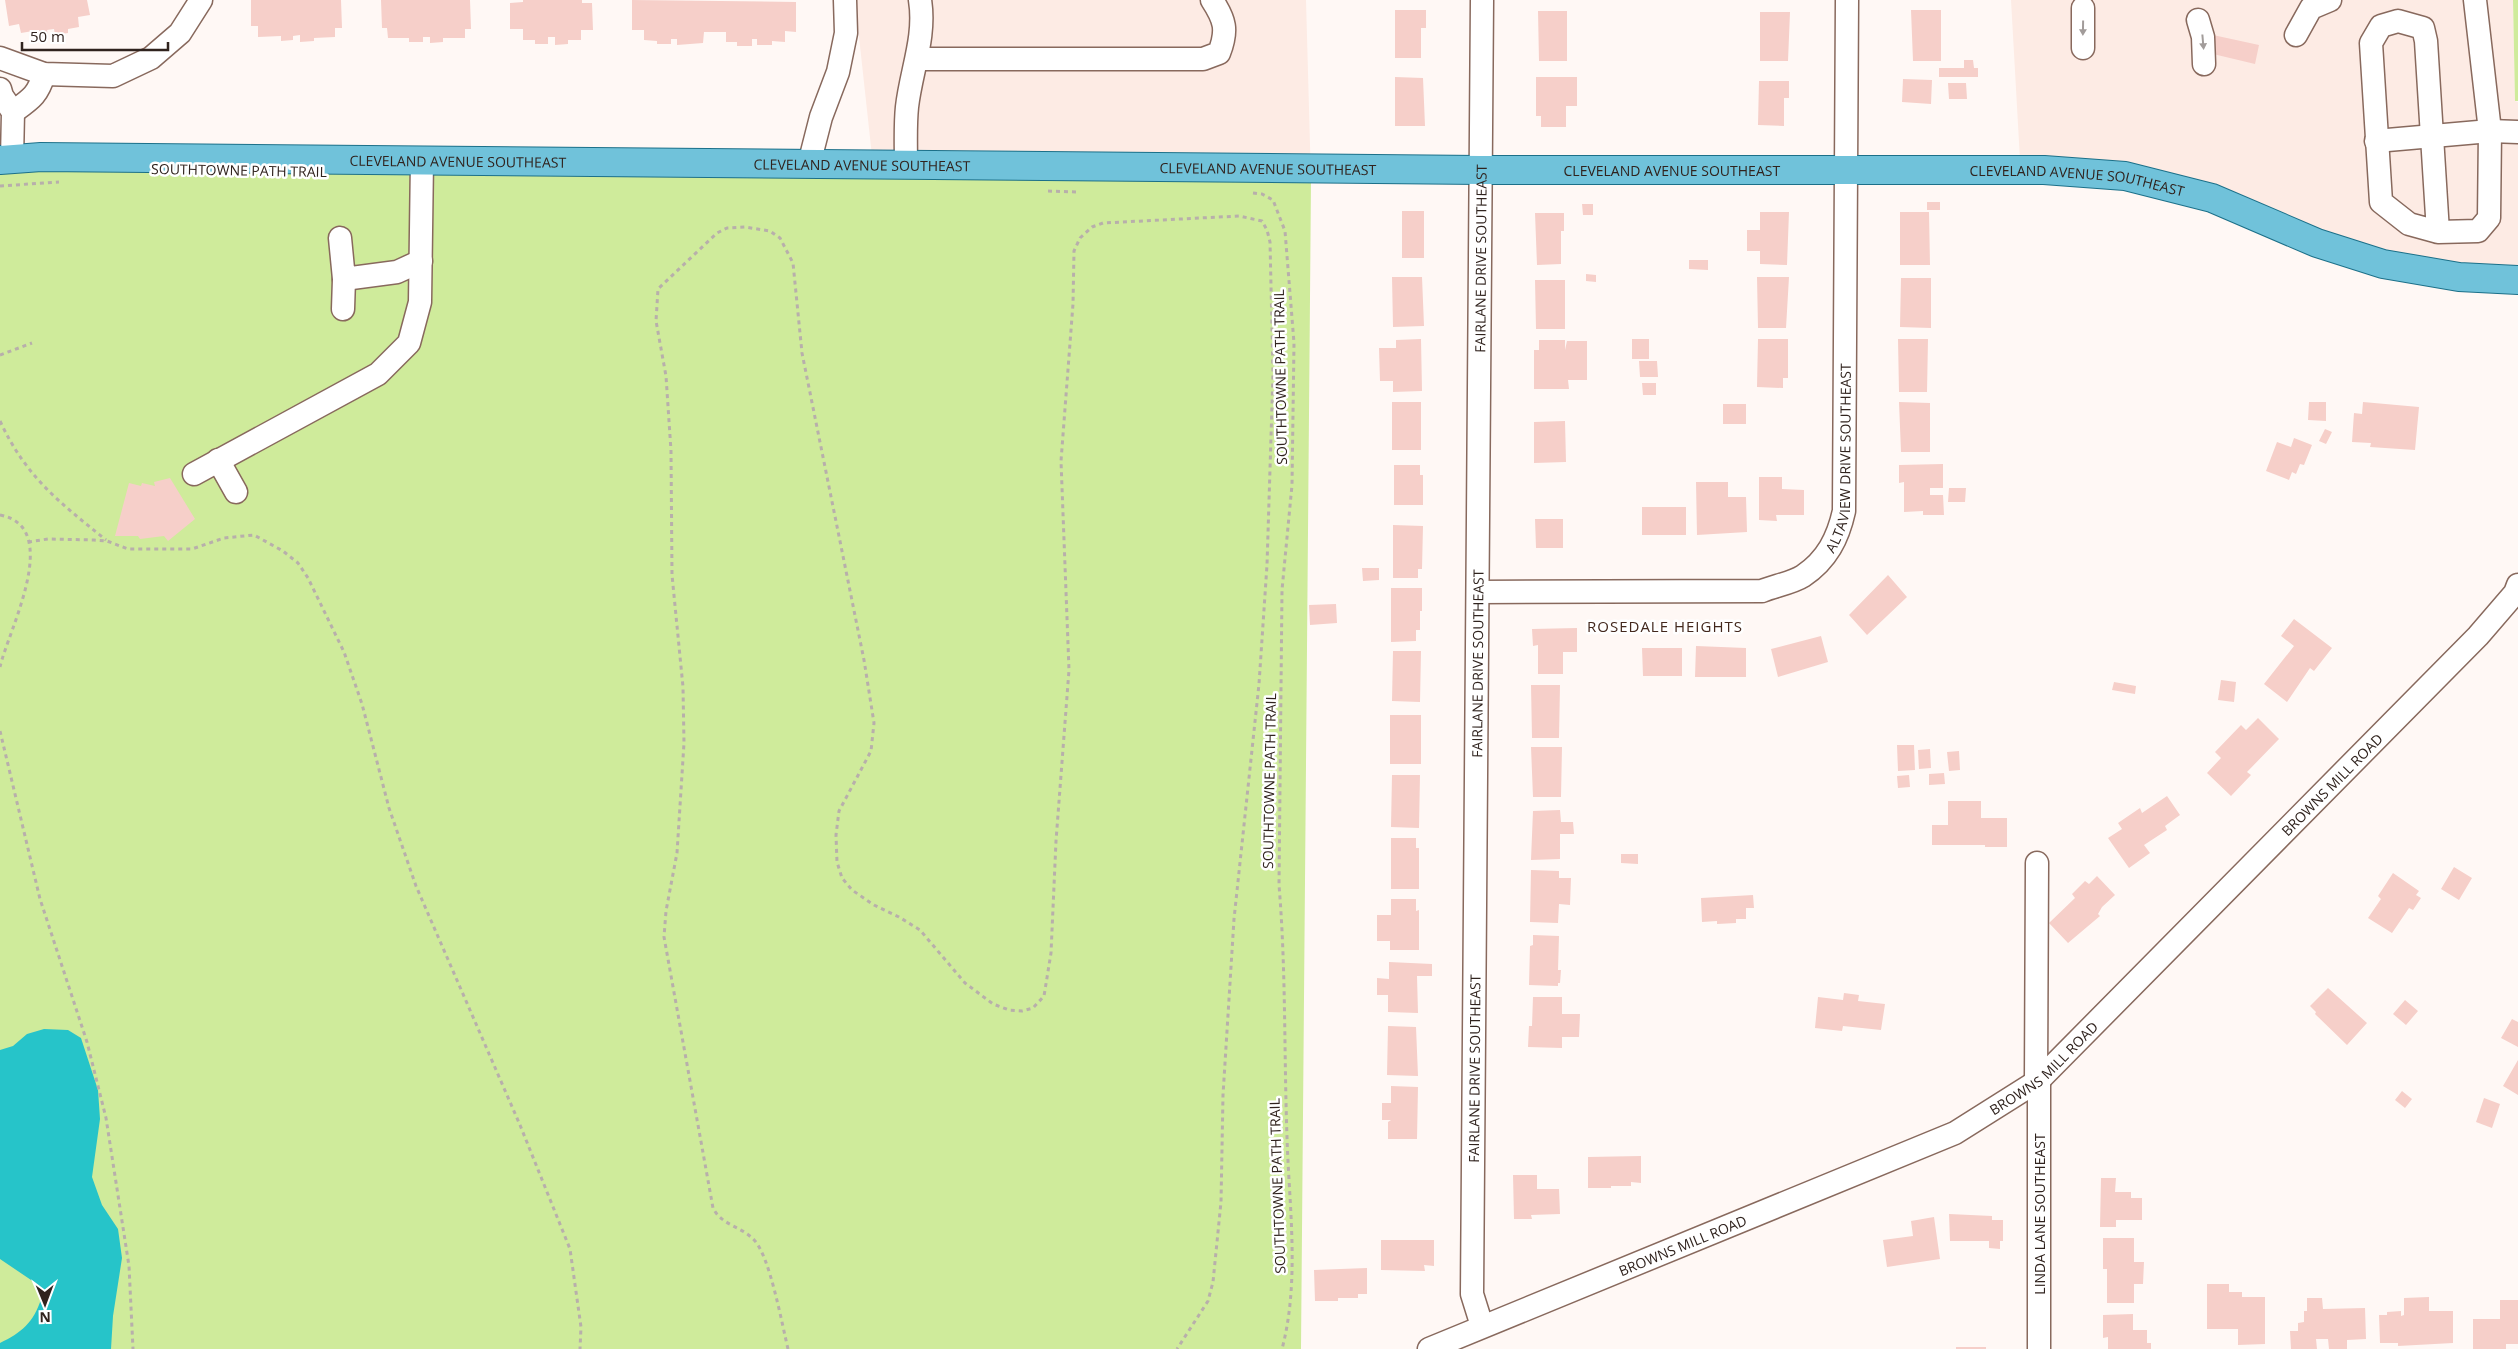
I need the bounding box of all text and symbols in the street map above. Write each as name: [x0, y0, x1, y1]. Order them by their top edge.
scale bar: [22, 20, 169, 52]
one-way arrow: [2079, 20, 2087, 36]
text: 50 m: [30, 26, 65, 46]
one-way arrow: [2199, 34, 2207, 50]
street label: CLEVELAND AVENUE SOUTHEAST: [349, 150, 567, 171]
street label: CLEVELAND AVENUE SOUTHEAST: [753, 154, 971, 175]
street label: CLEVELAND AVENUE SOUTHEAST: [1159, 158, 1377, 179]
street label: SOUTHTOWNE PATH TRAIL: [151, 159, 327, 181]
street label: CLEVELAND AVENUE SOUTHEAST: [1563, 161, 1780, 180]
street label: CLEVELAND AVENUE SOUTHEAST: [1969, 161, 2187, 200]
street label: FAIRLANE DRIVE SOUTHEAST: [1470, 164, 1490, 353]
street label: SOUTHTOWNE PATH TRAIL: [1269, 289, 1291, 465]
street label: ALTAVIEW DRIVE SOUTHEAST: [1820, 363, 1854, 556]
street label: FAIRLANE DRIVE SOUTHEAST: [1467, 569, 1487, 758]
district label: ROSEDALE HEIGHTS: [1587, 616, 1743, 636]
street label: SOUTHTOWNE PATH TRAIL: [1258, 693, 1280, 869]
street label: BROWNS MILL ROAD: [2277, 729, 2386, 839]
street label: FAIRLANE DRIVE SOUTHEAST: [1464, 974, 1484, 1163]
street label: BROWNS MILL ROAD: [1985, 1017, 2102, 1119]
street label: SOUTHTOWNE PATH TRAIL: [1264, 1098, 1290, 1274]
street label: LINDA LANE SOUTHEAST: [2030, 1133, 2049, 1295]
street label: BROWNS MILL ROAD: [1616, 1210, 1749, 1280]
north arrow: [20, 1279, 70, 1329]
text: N: [39, 1308, 51, 1327]

